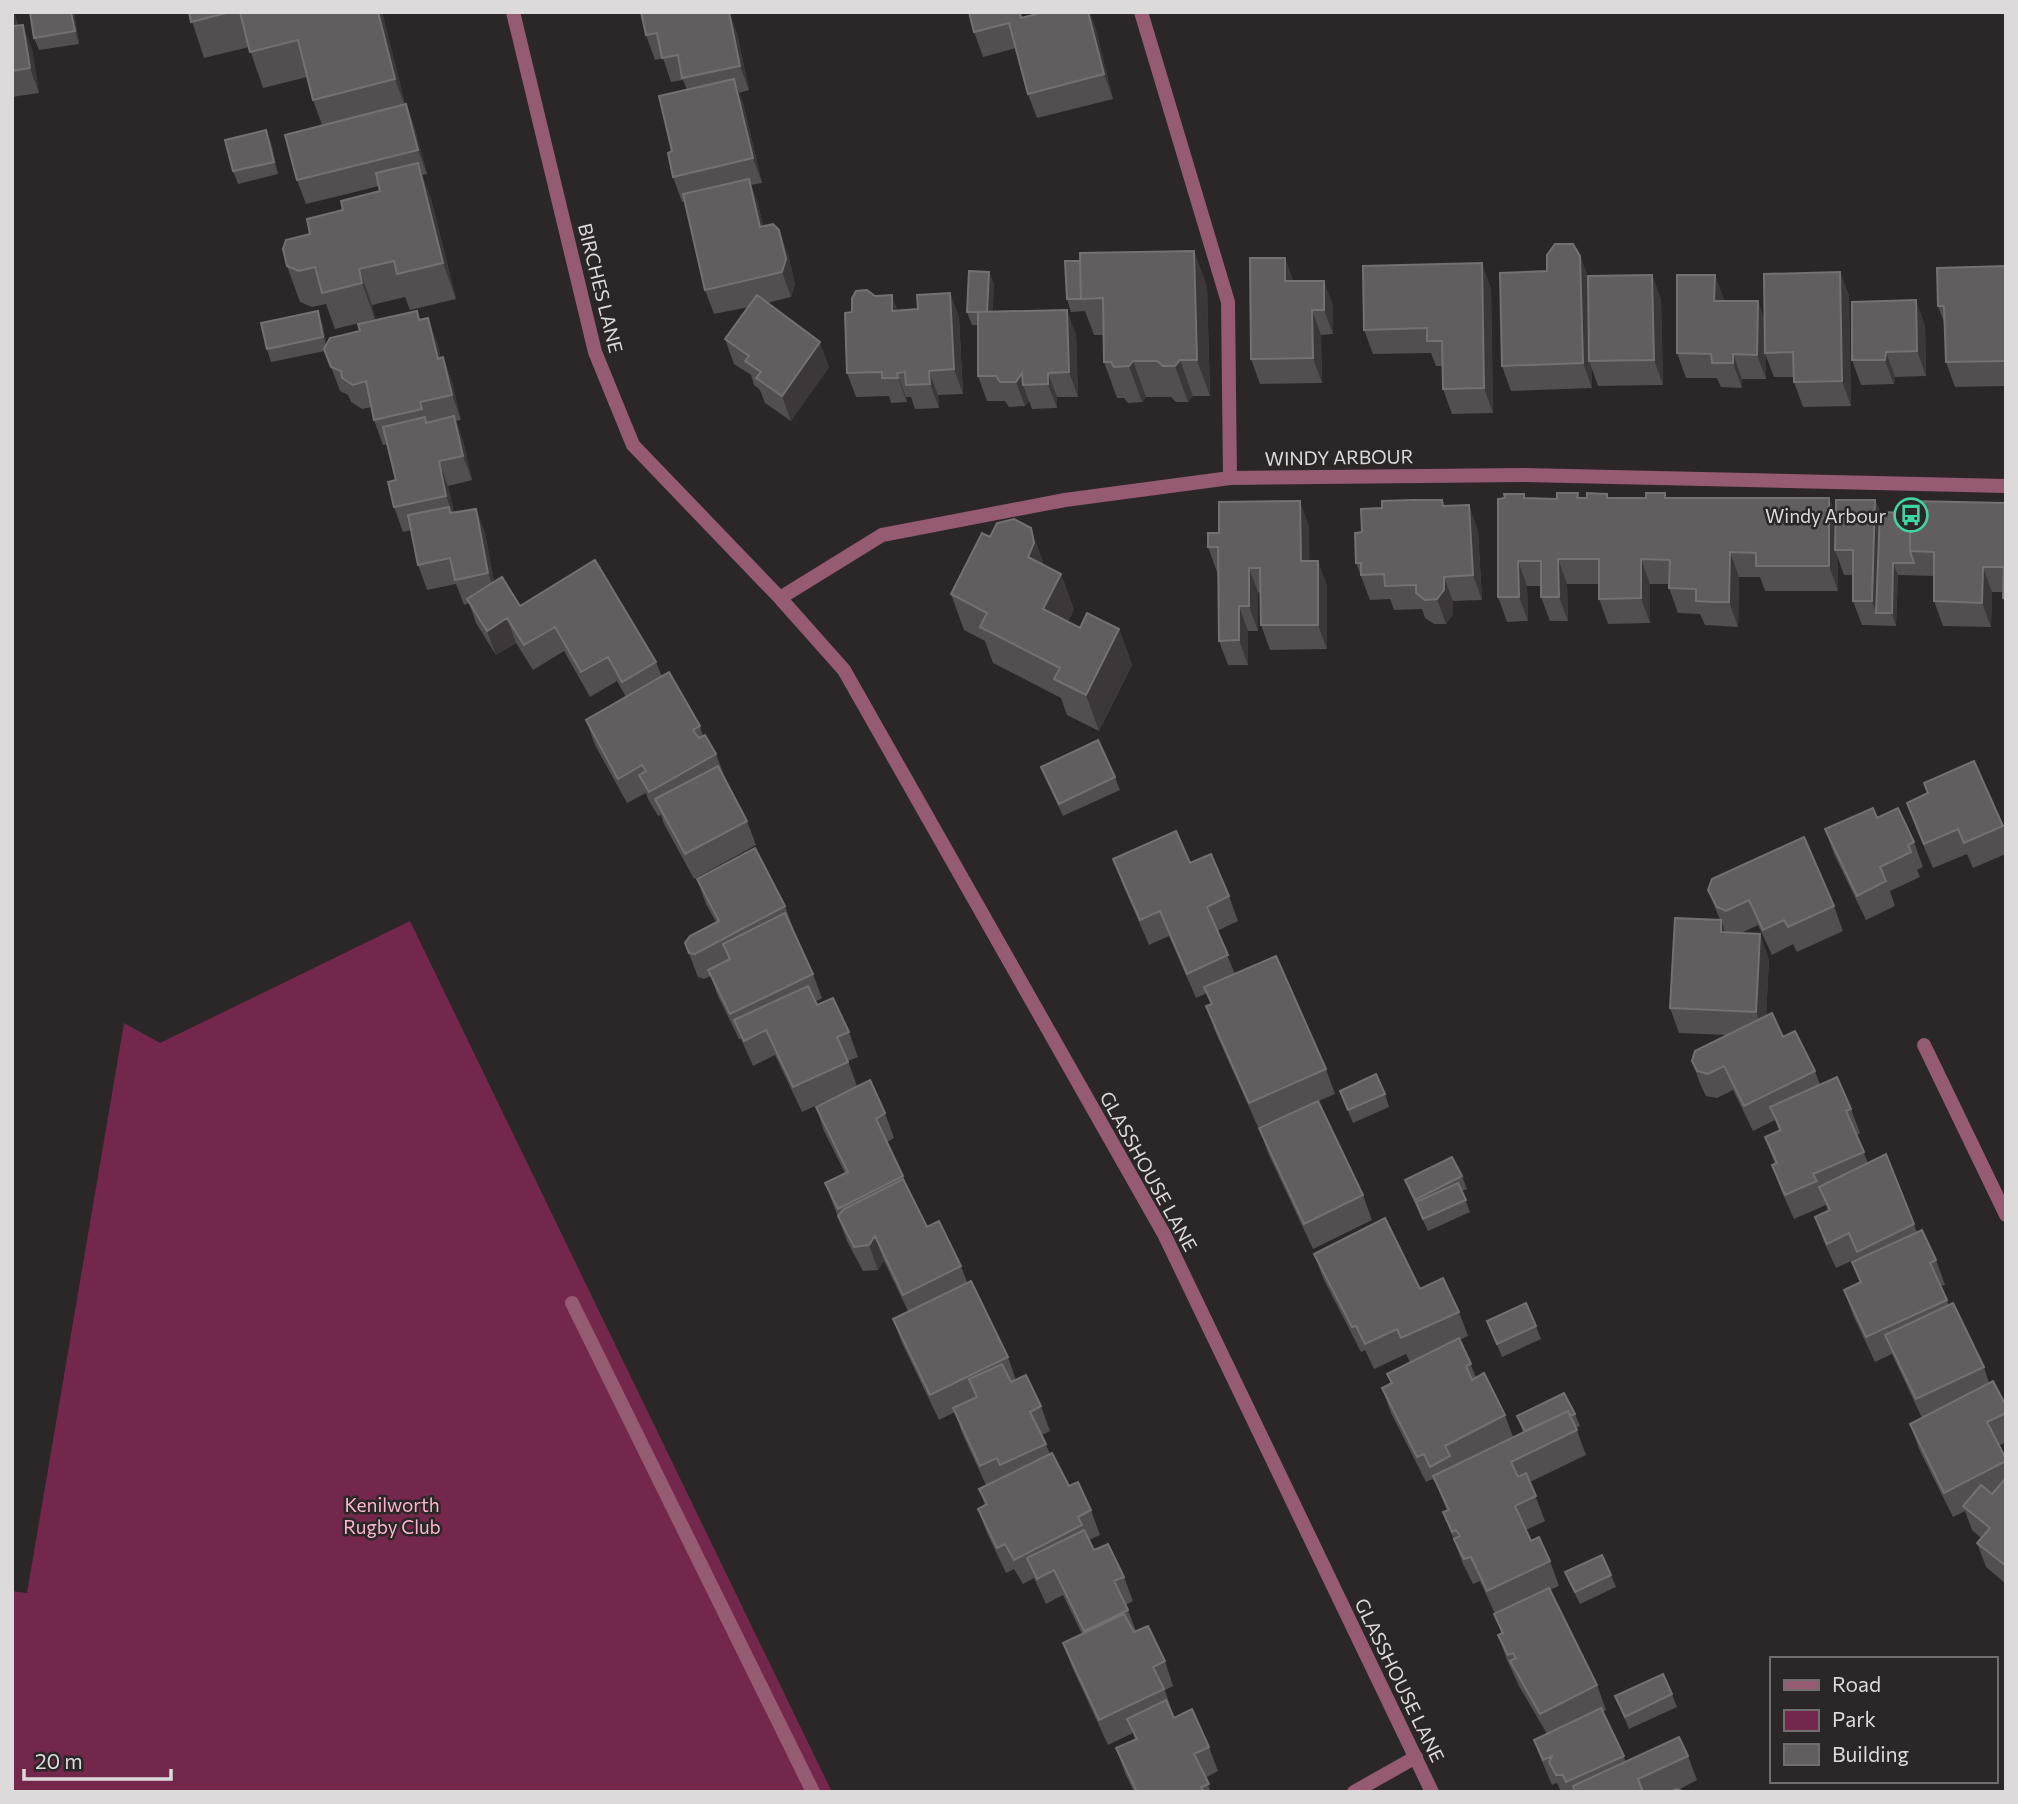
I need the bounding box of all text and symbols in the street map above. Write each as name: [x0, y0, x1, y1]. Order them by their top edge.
street label: BIRCHES LANE: [574, 221, 628, 355]
street label: WINDY ARBOUR: [1265, 444, 1414, 470]
bus stop icon: Windy Arbour: [1892, 496, 1930, 534]
place label: Windy Arbour: [1765, 504, 1886, 527]
street label: GLASSHOUSE LANE: [1095, 1087, 1203, 1255]
park label: Kenilworth Rugby Club: [343, 1493, 441, 1538]
street label: GLASSHOUSE LANE: [1350, 1594, 1450, 1766]
legend: [1770, 1657, 1997, 1783]
text: Road: [1832, 1671, 1881, 1696]
text: Park: [1832, 1706, 1876, 1731]
scale bar: [24, 1738, 172, 1782]
text: Building: [1832, 1741, 1909, 1766]
text: 20 m: [35, 1748, 83, 1773]

